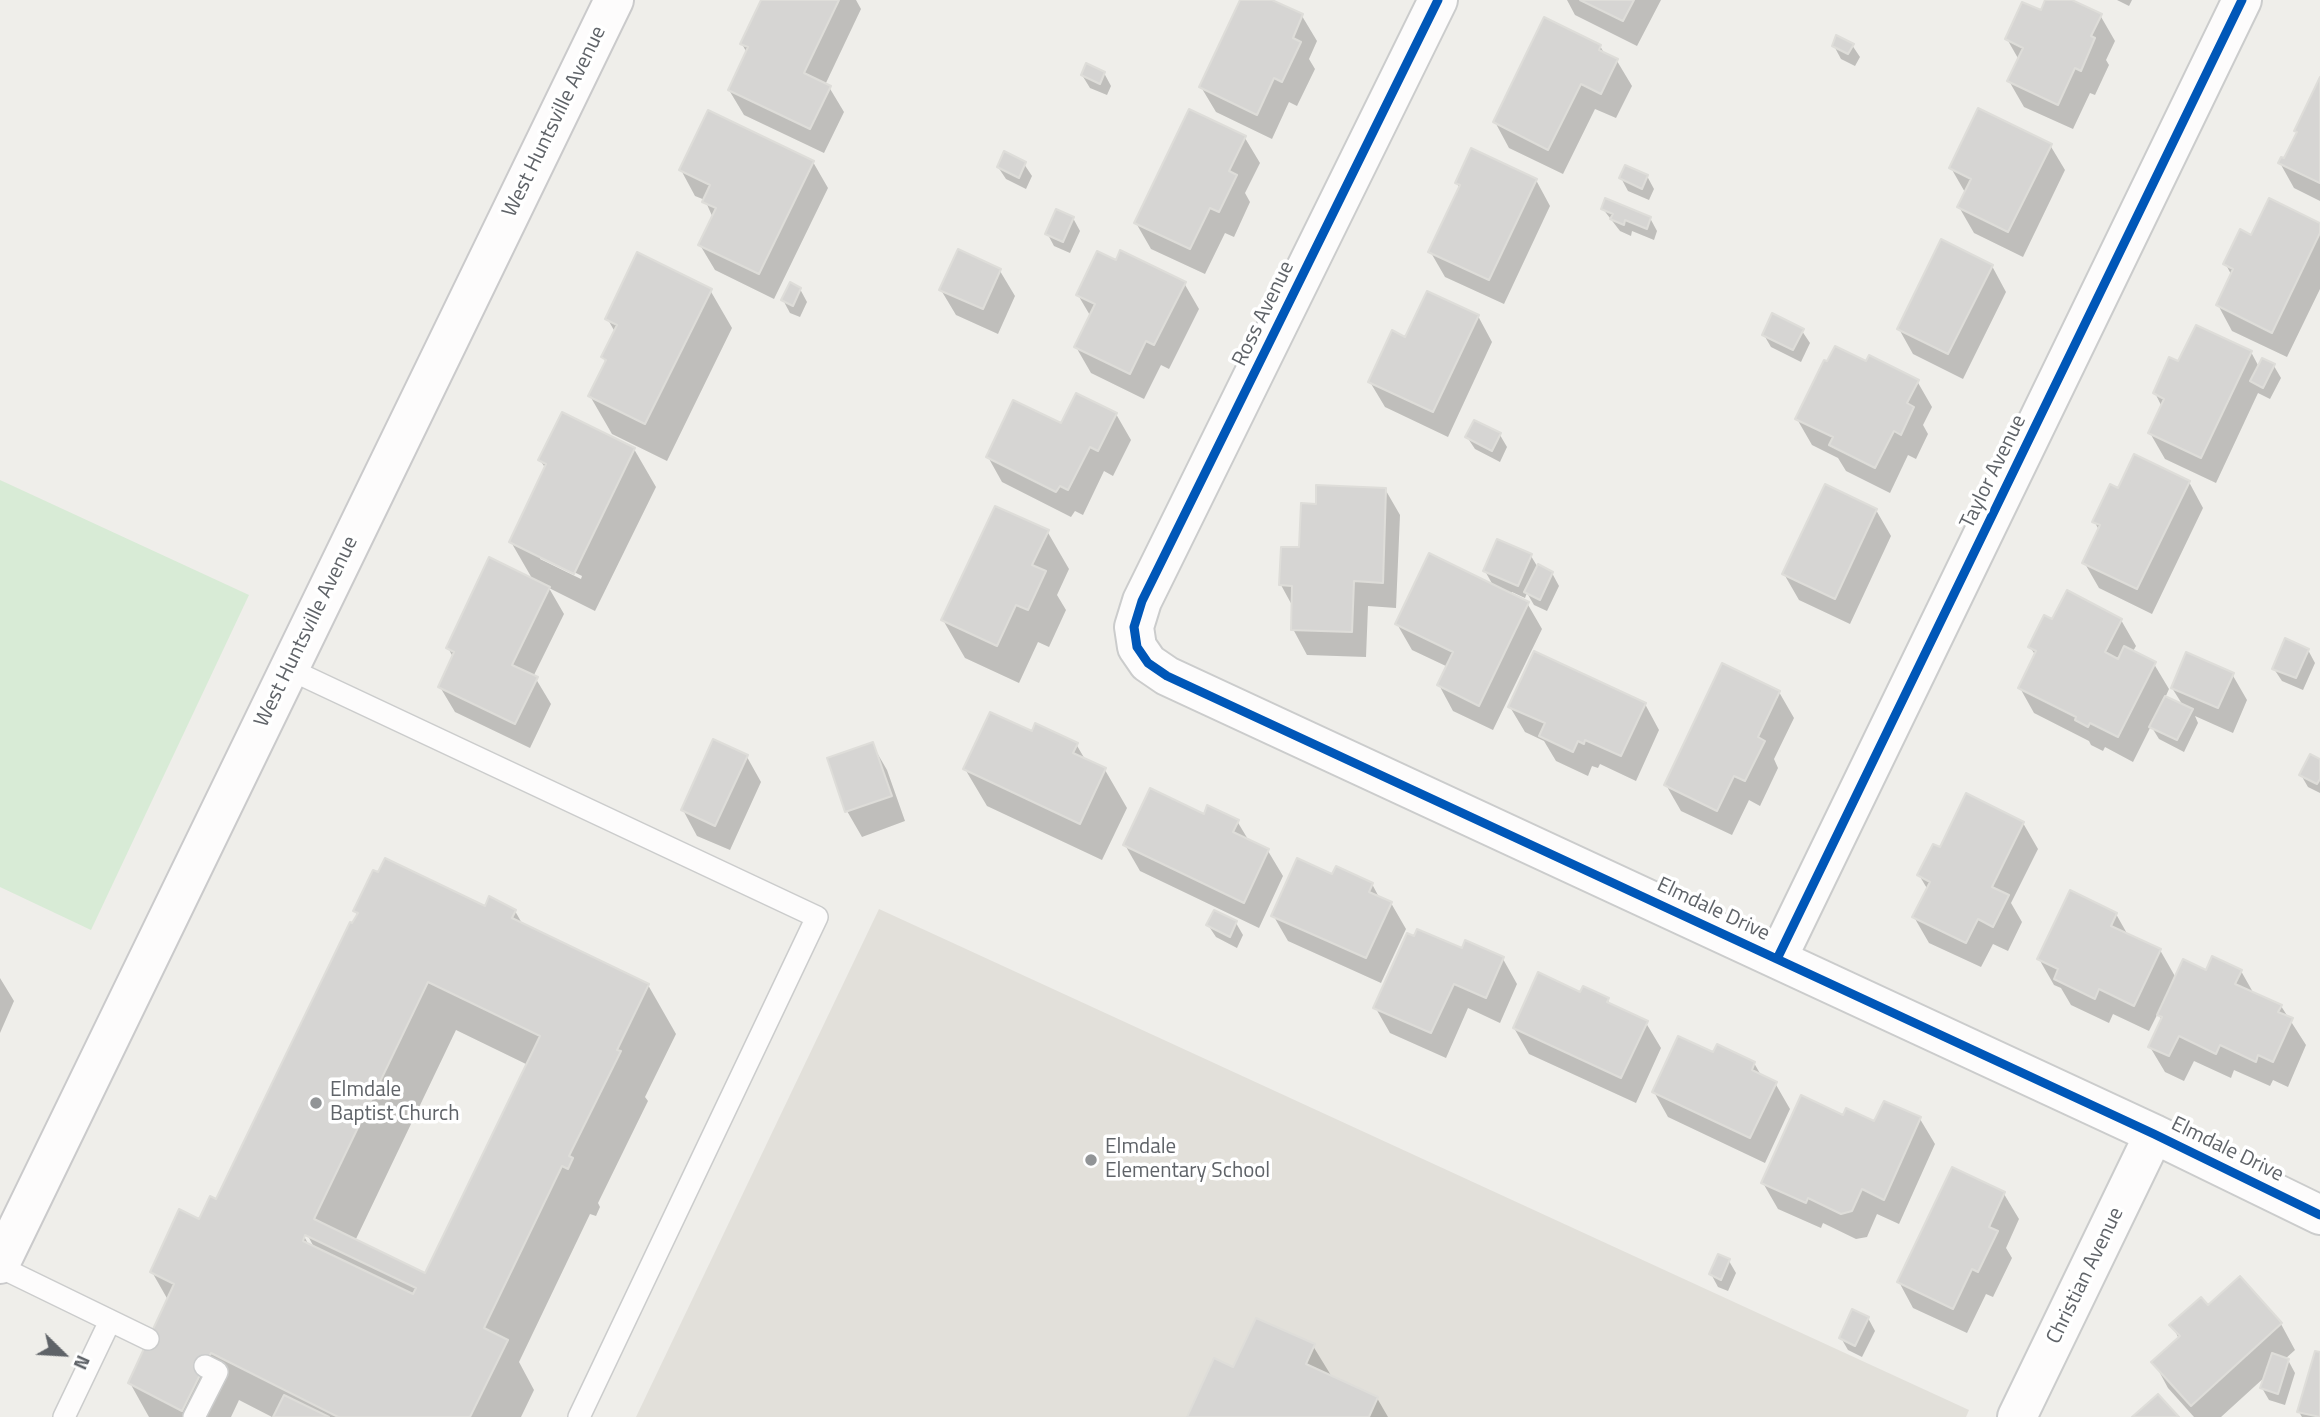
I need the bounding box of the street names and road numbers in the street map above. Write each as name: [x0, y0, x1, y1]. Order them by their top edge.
street label: West Huntsville Avenue: [498, 22, 612, 222]
street label: Ross Avenue: [1228, 257, 1300, 371]
street label: Taylor Avenue: [1956, 411, 2032, 533]
street label: West Huntsville Avenue: [250, 532, 364, 732]
street label: Elmdale Drive: [1653, 873, 1773, 947]
street label: Elmdale Drive: [2167, 1112, 2287, 1188]
street label: Christian Avenue: [2042, 1204, 2130, 1348]

